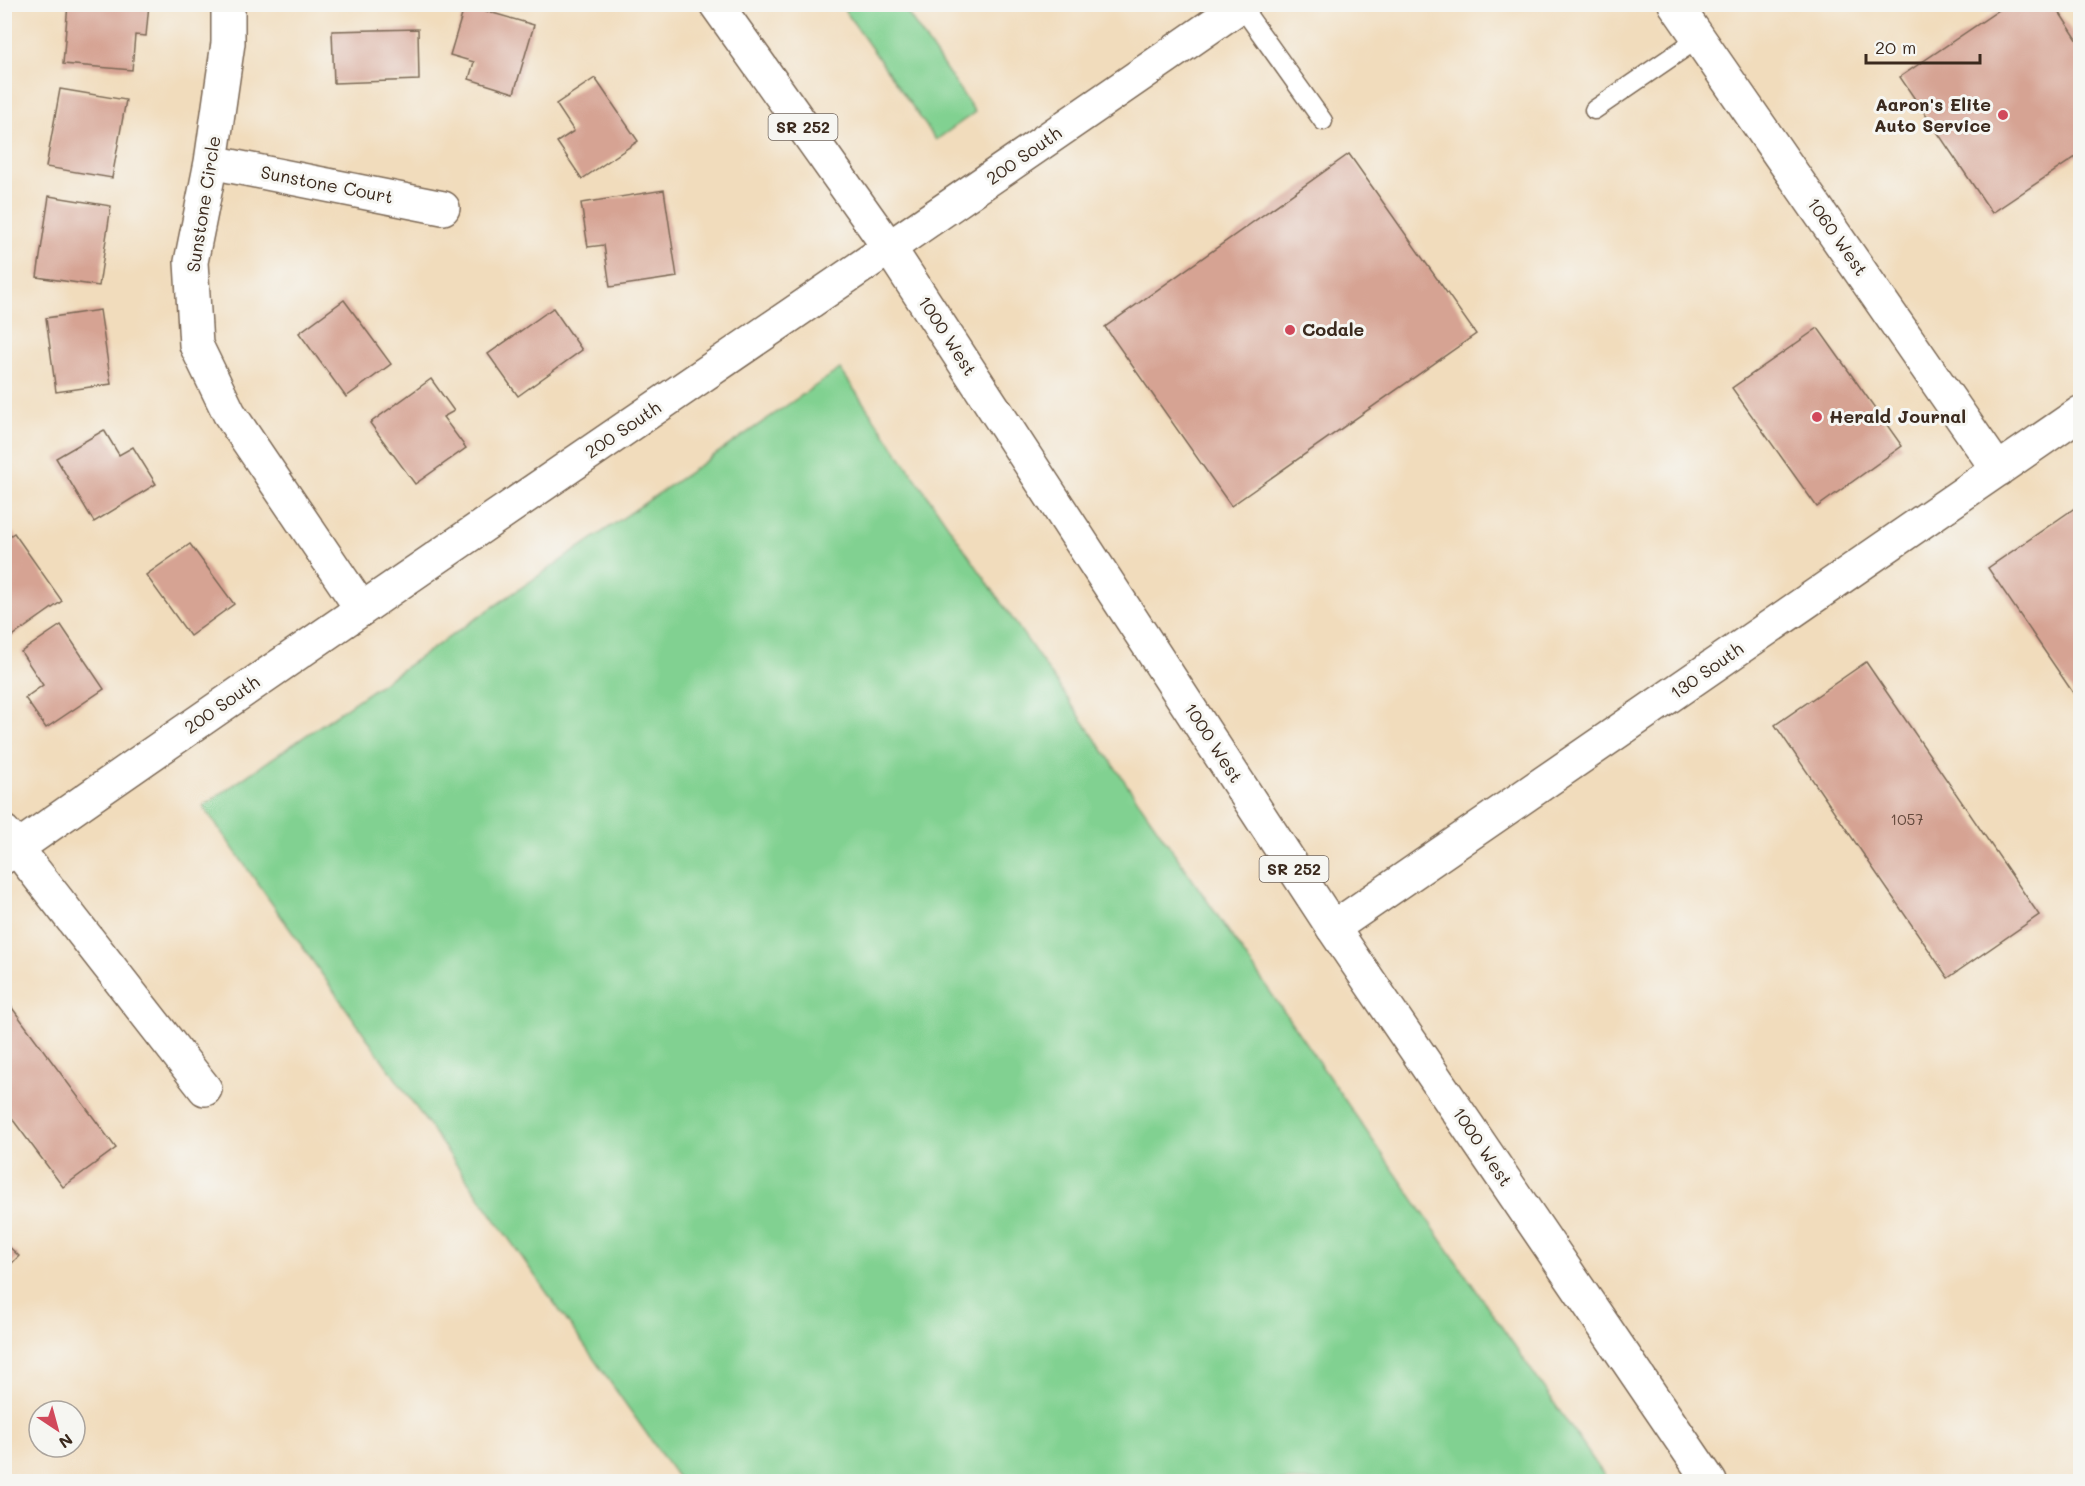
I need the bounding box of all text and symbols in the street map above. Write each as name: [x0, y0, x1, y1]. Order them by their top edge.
scale bar: [1866, 27, 1980, 65]
text: 20 m: [1875, 35, 1916, 59]
place label: Aaron's Elite Auto Service: [1874, 92, 1991, 137]
marker: Aaron's Elite Auto Service: [1996, 108, 2010, 122]
road number: SR 252: [768, 114, 838, 140]
street label: 200 South: [981, 120, 1066, 190]
street label: Sunstone Circle: [180, 134, 226, 274]
street label: Sunstone Court: [259, 159, 395, 209]
street label: 1060 West: [1802, 192, 1874, 280]
street label: 1000 West: [913, 291, 983, 380]
place label: Codale: [1302, 317, 1365, 341]
marker: Codale: [1283, 323, 1297, 337]
street label: 200 South: [580, 395, 665, 463]
place label: Herald Journal: [1829, 404, 1966, 428]
marker: Herald Journal: [1810, 410, 1824, 424]
street label: 130 South: [1665, 636, 1748, 704]
street label: 200 South: [179, 669, 264, 739]
street label: 1000 West: [1179, 698, 1249, 787]
house number: 1057: [1890, 809, 1924, 829]
road number: SR 252: [1260, 856, 1328, 882]
street label: 1000 West: [1448, 1102, 1518, 1191]
north arrow: [27, 1399, 87, 1459]
text: N: [55, 1429, 77, 1454]

